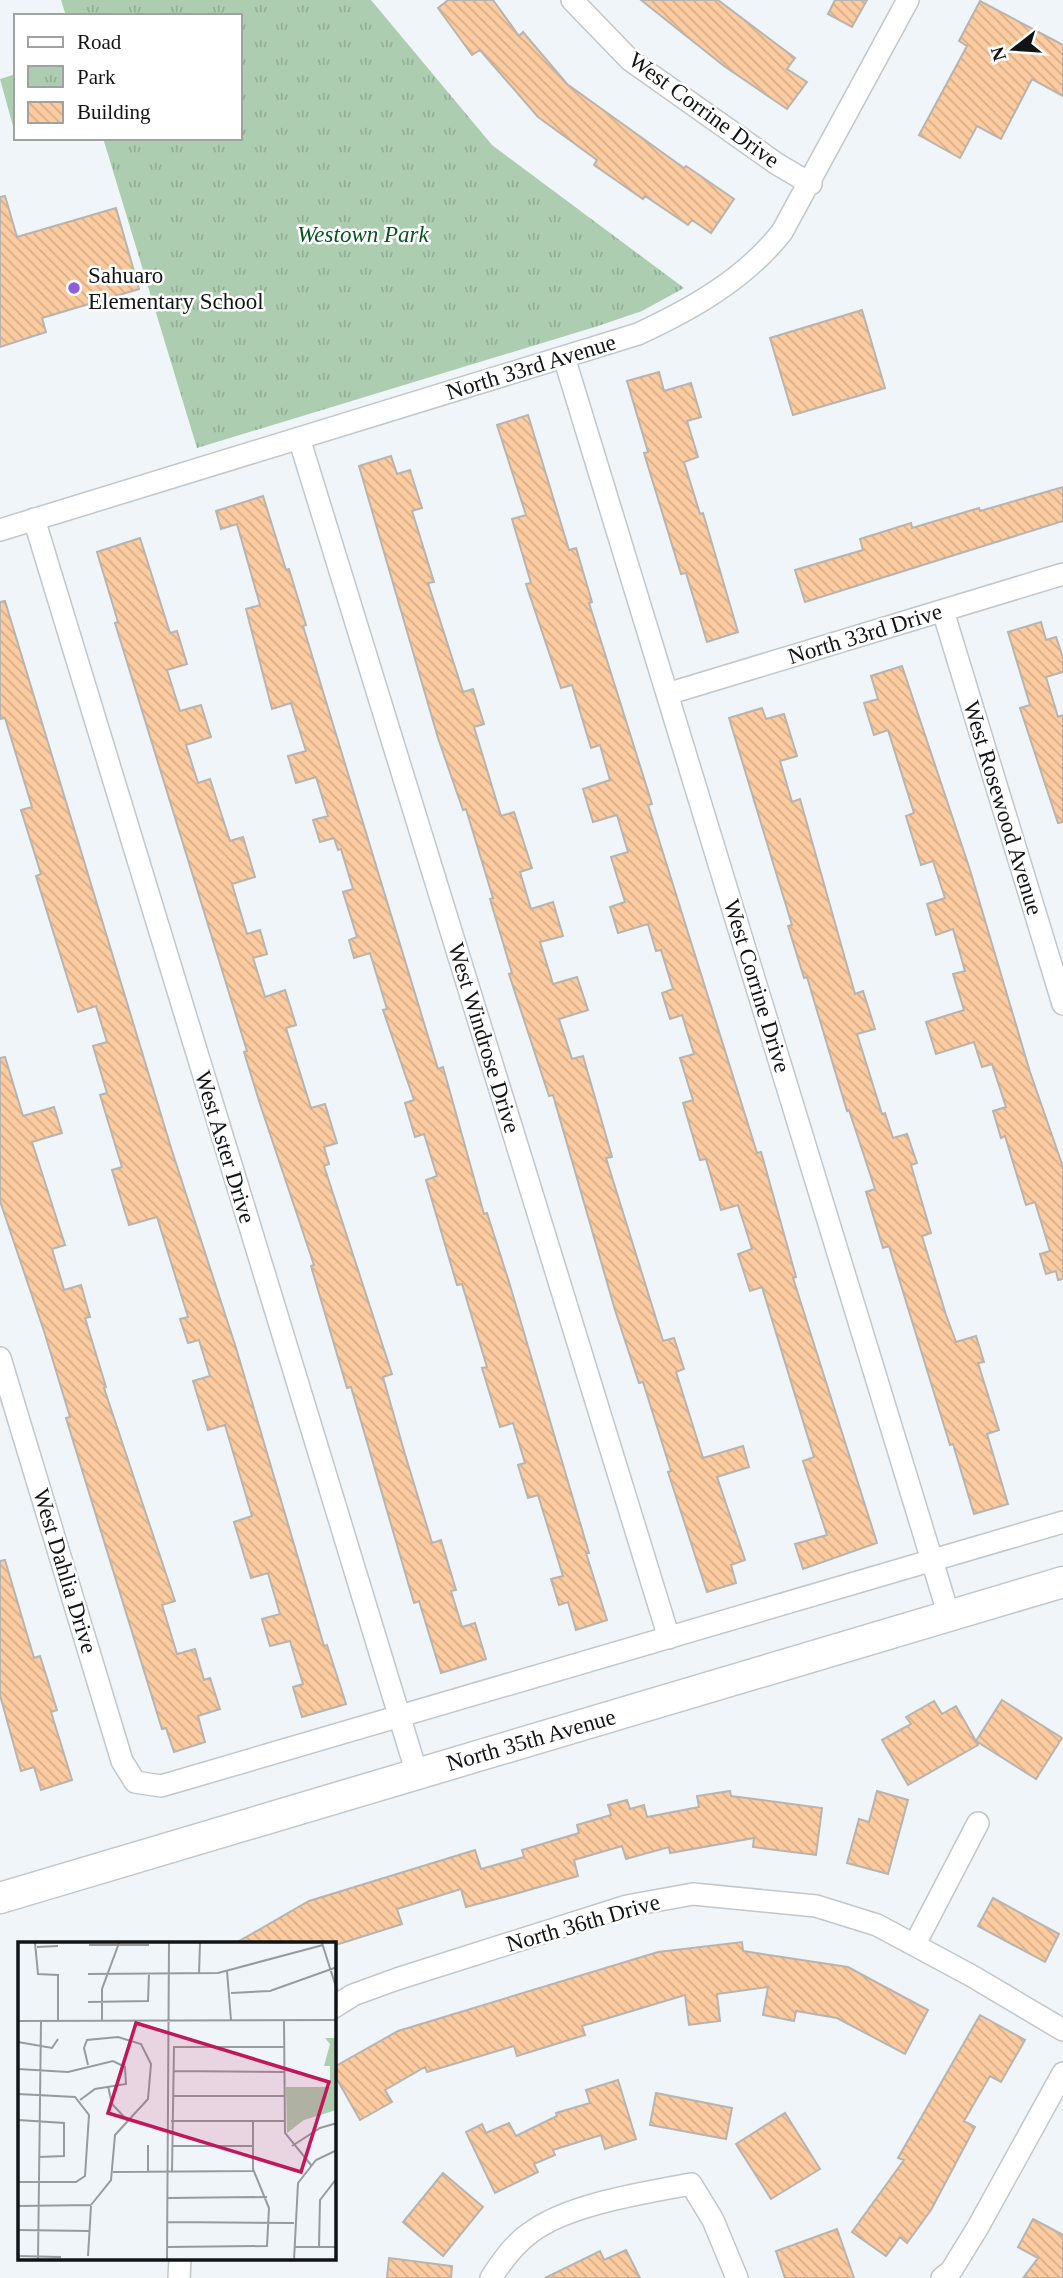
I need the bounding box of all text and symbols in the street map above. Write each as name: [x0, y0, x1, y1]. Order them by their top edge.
legend: [14, 14, 242, 140]
north arrow: [979, 14, 1049, 84]
text: Road: [77, 30, 122, 54]
text: N: [986, 44, 1010, 63]
street label: West Corrine Drive: [624, 47, 784, 173]
text: Park: [77, 65, 116, 89]
text: Building: [77, 100, 151, 124]
park label: Westown Park: [297, 222, 429, 247]
place label: Sahuaro Elementary School: [88, 263, 264, 314]
marker: Sahuaro Elementary School: [66, 280, 82, 296]
street label: North 33rd Avenue: [443, 329, 619, 405]
street label: North 33rd Drive: [785, 599, 945, 669]
street label: West Rosewood Avenue: [959, 698, 1047, 918]
street label: West Corrine Drive: [719, 896, 795, 1076]
street label: West Windrose Drive: [443, 940, 525, 1136]
street label: West Aster Drive: [190, 1068, 260, 1226]
street label: West Dahlia Drive: [28, 1486, 102, 1656]
street label: North 35th Avenue: [444, 1704, 618, 1776]
street label: North 36th Drive: [503, 1889, 663, 1957]
inset map: [18, 1942, 336, 2260]

